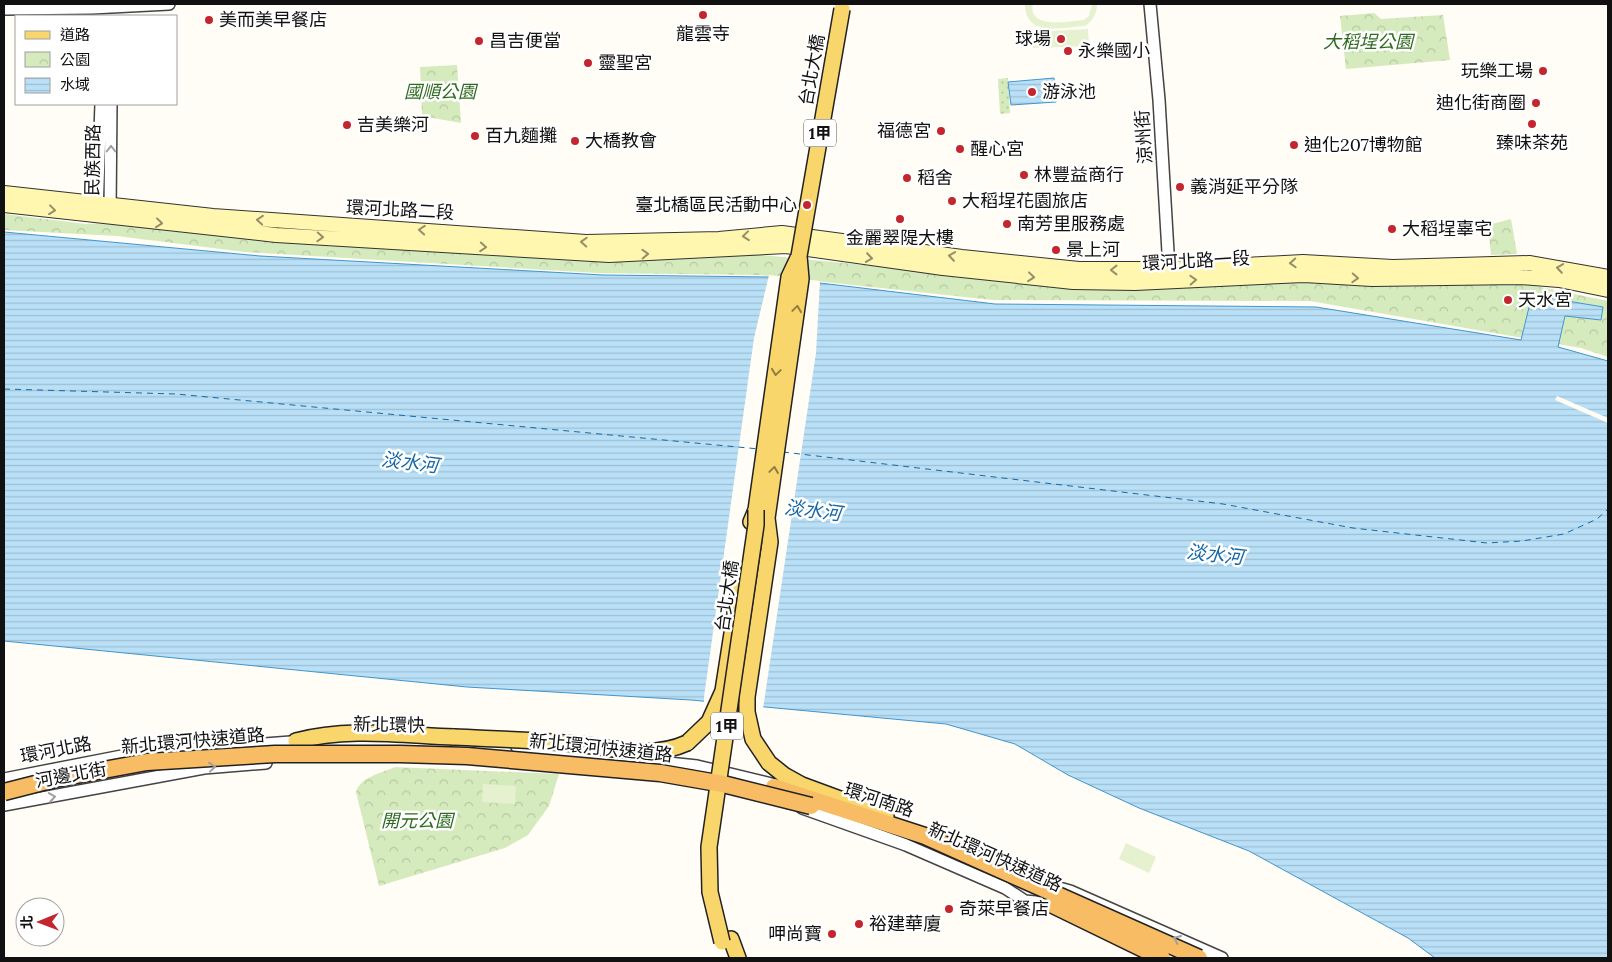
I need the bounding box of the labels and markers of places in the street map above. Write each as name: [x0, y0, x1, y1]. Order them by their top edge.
place label: 美而美早餐店: [219, 8, 327, 31]
marker: 龍雲寺: [697, 9, 709, 21]
marker: 美而美早餐店: [203, 14, 215, 26]
place label: 龍雲寺: [676, 22, 730, 45]
place label: 球場: [1015, 27, 1051, 50]
place label: 昌吉便當: [489, 29, 561, 52]
marker: 球場: [1055, 33, 1067, 45]
marker: 昌吉便當: [473, 35, 485, 47]
place label: 永樂國小: [1078, 39, 1150, 62]
marker: 永樂國小: [1062, 45, 1074, 57]
place label: 靈聖宮: [598, 51, 652, 74]
marker: 靈聖宮: [582, 57, 594, 69]
place label: 玩樂工場: [1461, 59, 1533, 82]
marker: 玩樂工場: [1537, 65, 1549, 77]
place label: 游泳池: [1042, 80, 1096, 103]
marker: 游泳池: [1026, 86, 1038, 98]
place label: 迪化街商圈: [1436, 91, 1526, 114]
marker: 迪化街商圈: [1530, 97, 1542, 109]
place label: 吉美樂河: [357, 113, 429, 136]
marker: 臻味茶苑: [1526, 118, 1538, 130]
marker: 吉美樂河: [341, 119, 353, 131]
place label: 福德宮: [877, 119, 931, 142]
place label: 百九麵攤: [485, 124, 557, 147]
marker: 福德宮: [935, 125, 947, 137]
place label: 大橋教會: [585, 129, 657, 152]
marker: 百九麵攤: [469, 130, 481, 142]
place label: 臻味茶苑: [1496, 131, 1568, 154]
place label: 迪化207博物館: [1304, 133, 1423, 156]
marker: 大橋教會: [569, 135, 581, 147]
place label: 醒心宮: [970, 137, 1024, 160]
marker: 迪化207博物館: [1288, 139, 1300, 151]
marker: 醒心宮: [954, 143, 966, 155]
place label: 林豐益商行: [1034, 163, 1124, 186]
place label: 稻舍: [917, 166, 953, 189]
marker: 林豐益商行: [1018, 169, 1030, 181]
marker: 稻舍: [901, 172, 913, 184]
place label: 義消延平分隊: [1190, 175, 1298, 198]
marker: 義消延平分隊: [1174, 181, 1186, 193]
place label: 大稻埕花園旅店: [962, 189, 1088, 212]
place label: 臺北橋區民活動中心: [635, 193, 797, 216]
marker: 大稻埕花園旅店: [946, 195, 958, 207]
marker: 臺北橋區民活動中心: [801, 199, 813, 211]
place label: 南芳里服務處: [1017, 212, 1125, 235]
marker: 金麗翠隄大樓: [894, 213, 906, 225]
place label: 大稻埕辜宅: [1402, 217, 1492, 240]
marker: 南芳里服務處: [1001, 218, 1013, 230]
marker: 大稻埕辜宅: [1386, 223, 1398, 235]
place label: 金麗翠隄大樓: [846, 226, 954, 249]
place label: 景上河: [1066, 238, 1120, 261]
marker: 景上河: [1050, 244, 1062, 256]
place label: 天水宮: [1518, 288, 1572, 311]
marker: 天水宮: [1502, 294, 1514, 306]
place label: 奇萊早餐店: [959, 897, 1049, 920]
marker: 奇萊早餐店: [943, 903, 955, 915]
place label: 裕建華廈: [869, 912, 941, 935]
marker: 裕建華廈: [853, 918, 865, 930]
place label: 呷尚寶: [768, 922, 822, 945]
marker: 呷尚寶: [826, 928, 838, 940]

